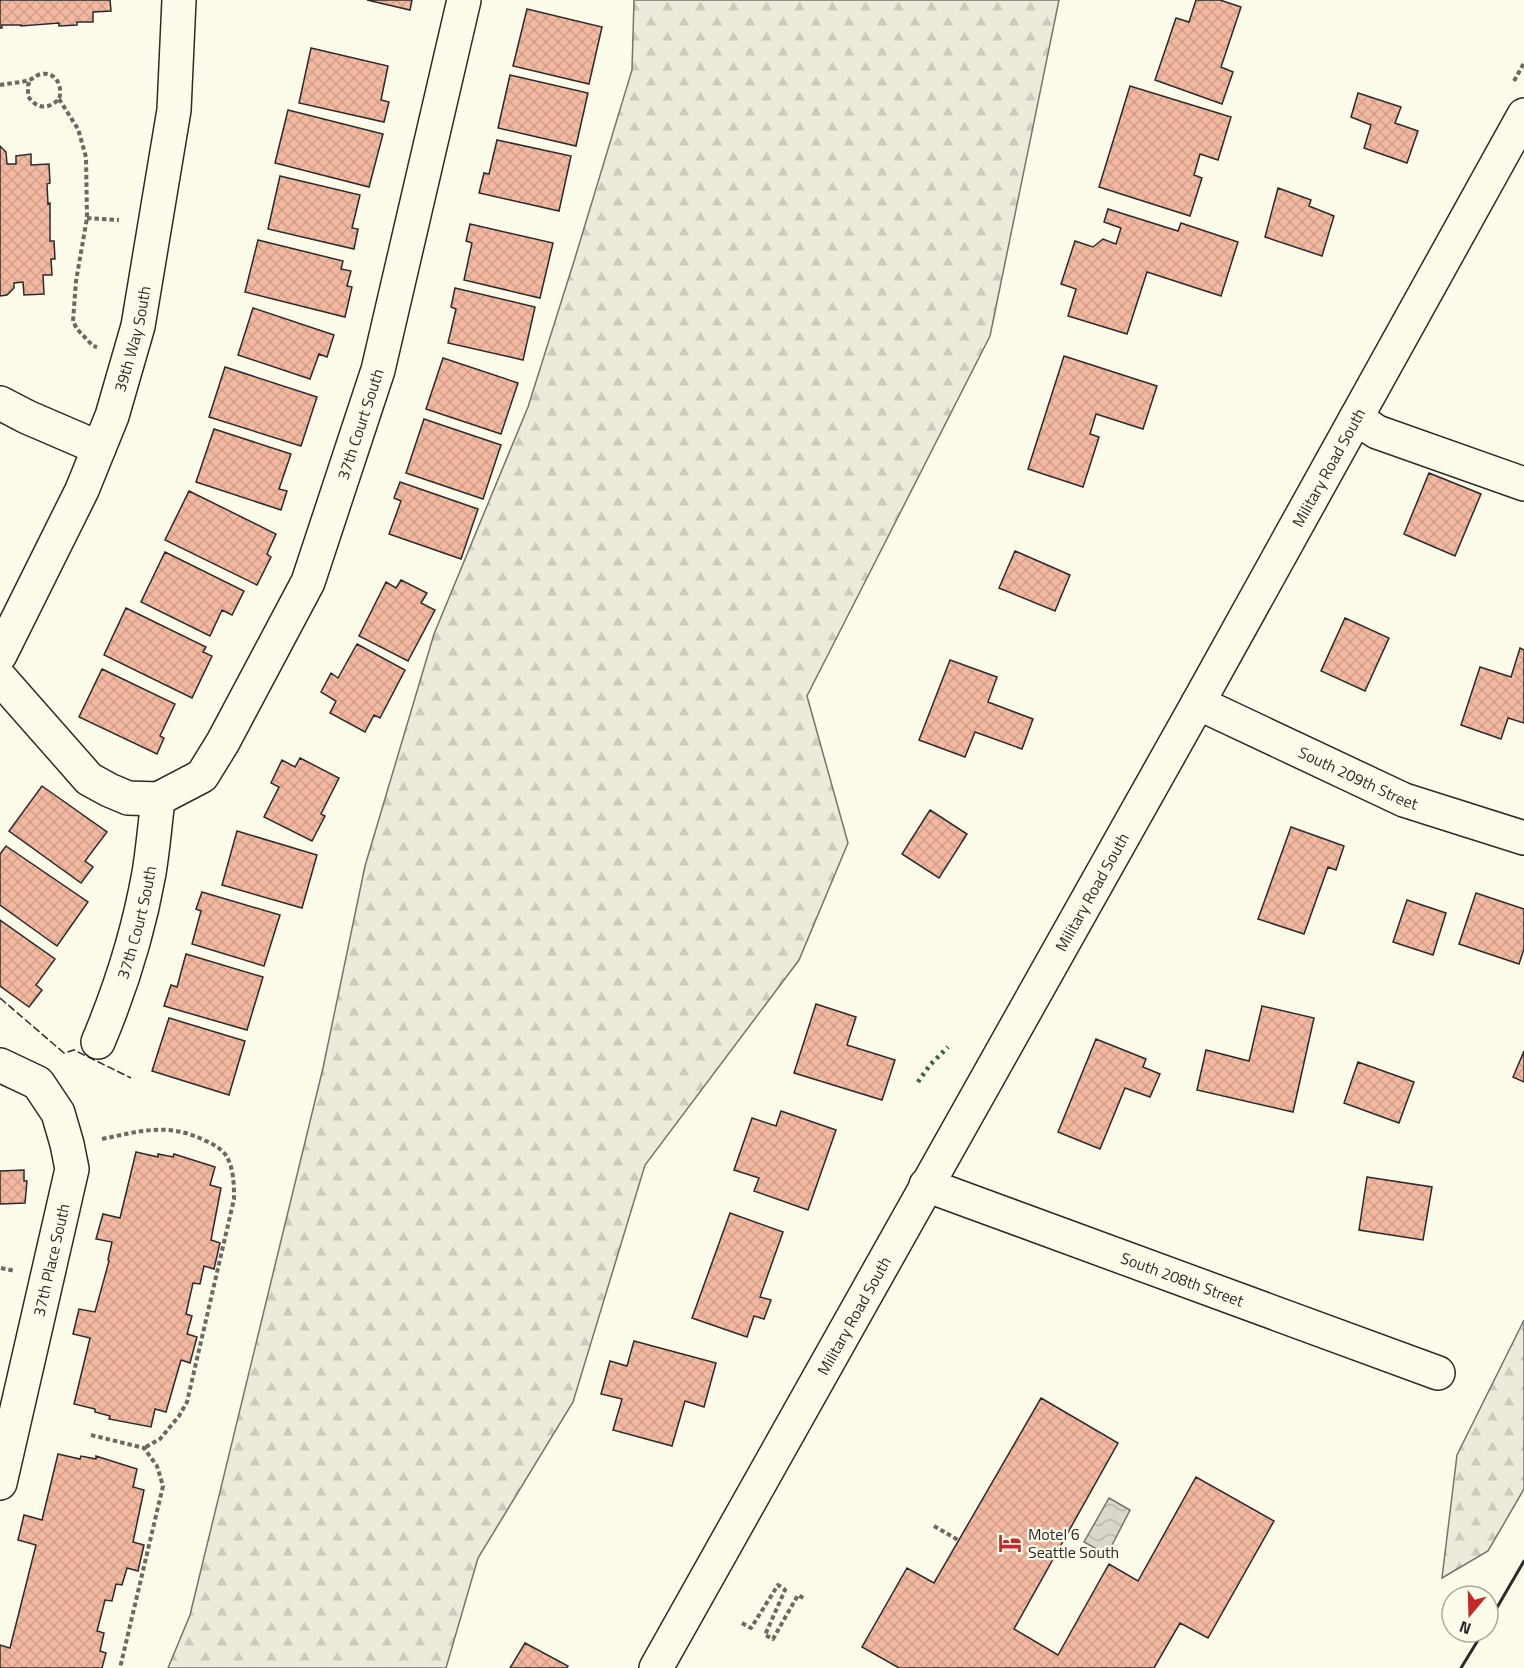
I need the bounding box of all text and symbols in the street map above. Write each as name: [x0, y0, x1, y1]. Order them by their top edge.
street label: 39th Way South: [108, 284, 157, 395]
street label: 37th Court South: [331, 366, 390, 483]
street label: Military Road South: [1286, 404, 1371, 531]
street label: South 209th Street: [1295, 740, 1421, 816]
street label: Military Road South: [1049, 828, 1135, 956]
street label: 37th Court South: [110, 864, 162, 982]
street label: 37th Place South: [26, 1201, 76, 1319]
street label: South 208th Street: [1117, 1246, 1247, 1313]
street label: Military Road South: [811, 1252, 897, 1379]
place label: Motel 6 Seattle South: [1028, 1522, 1119, 1564]
hotel icon: Motel 6 Seattle South: [997, 1530, 1023, 1556]
north arrow: [1440, 1584, 1500, 1644]
text: N: [1456, 1615, 1474, 1641]

